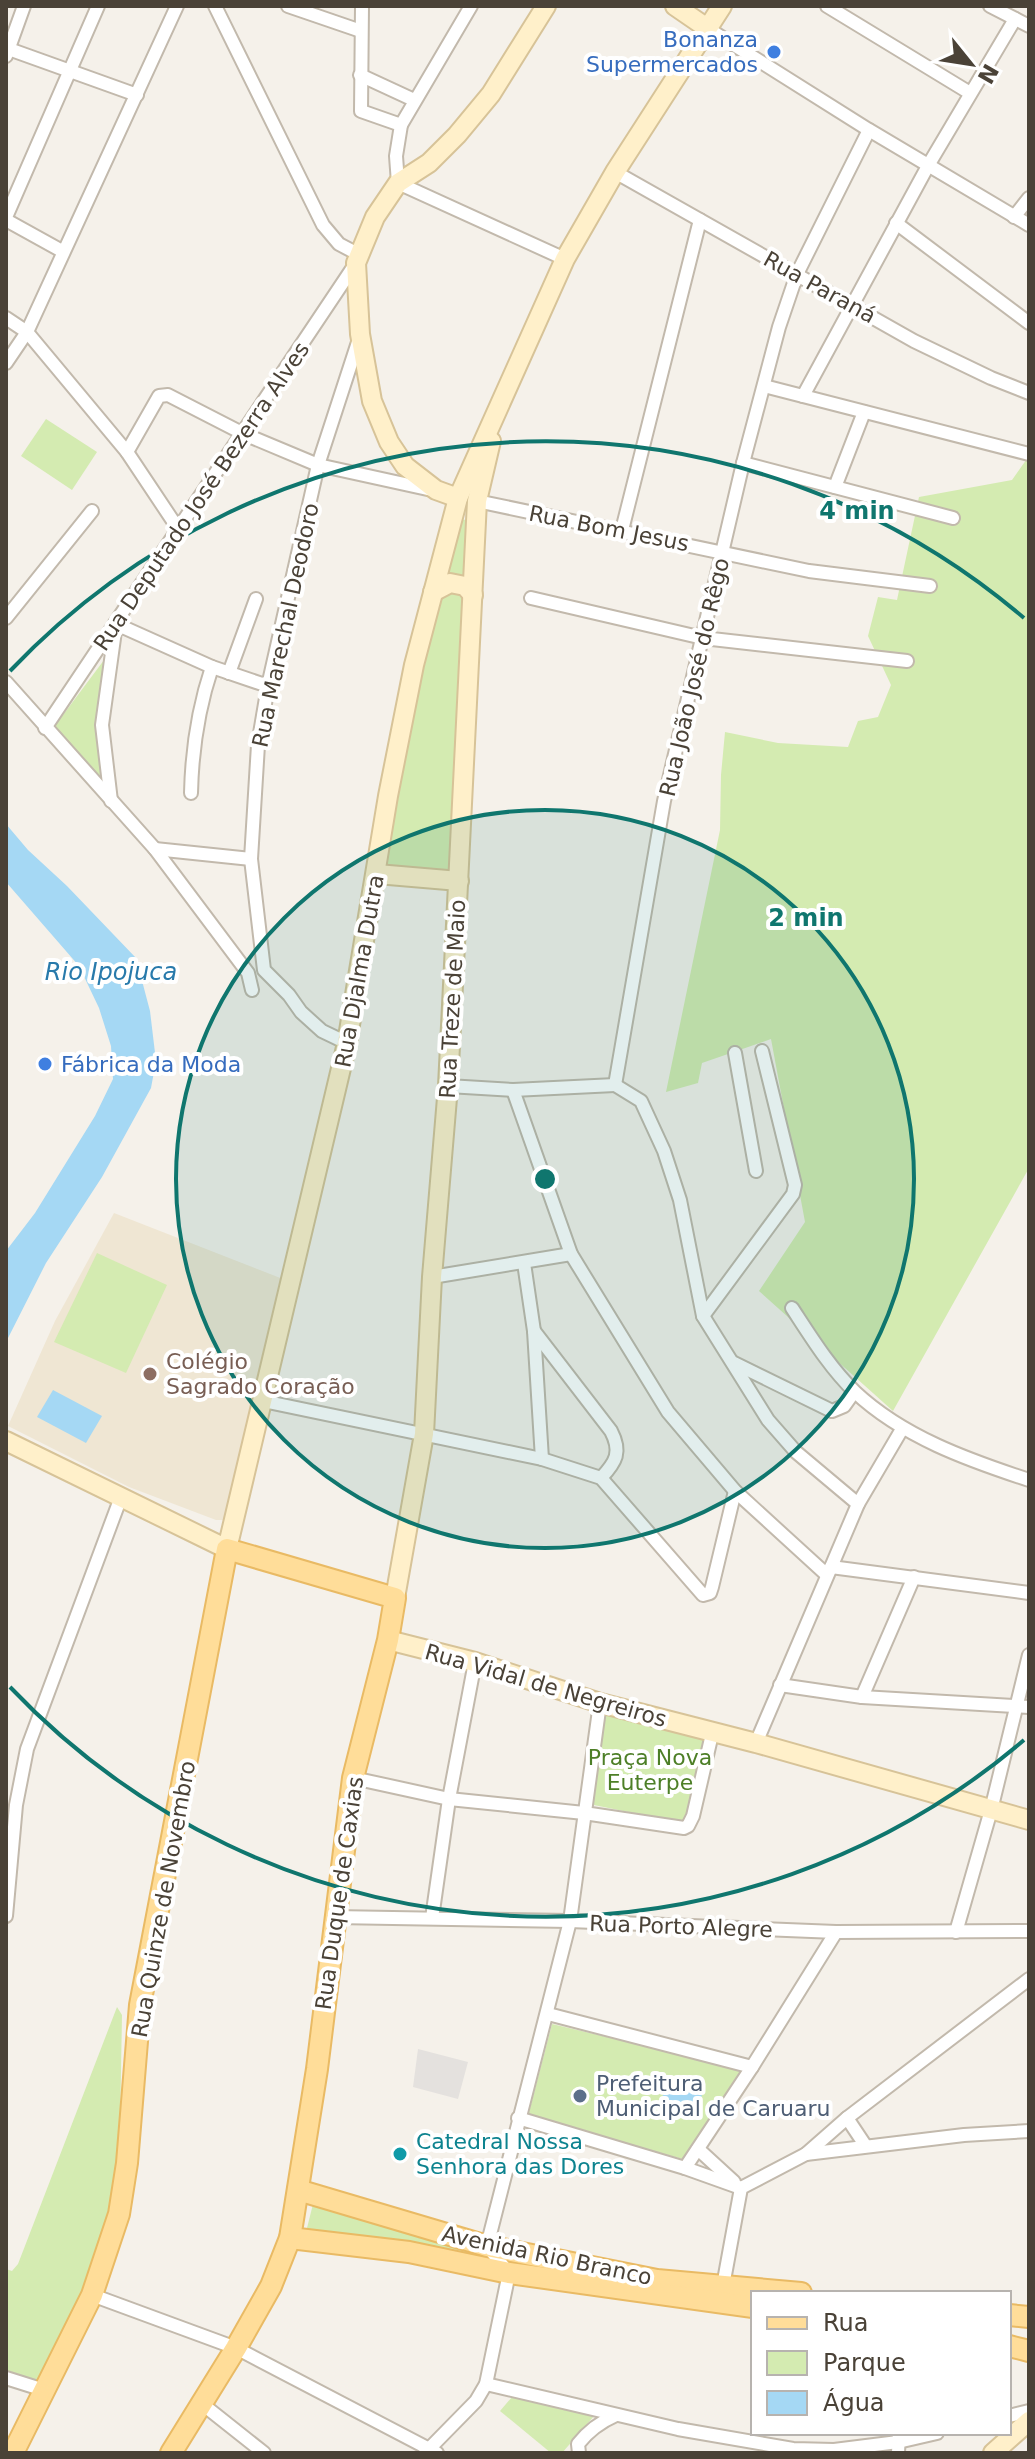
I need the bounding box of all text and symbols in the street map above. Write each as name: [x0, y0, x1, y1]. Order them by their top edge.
north arrow: [931, 24, 1011, 104]
place label: Bonanza Supermercados: [586, 27, 758, 77]
marker: Bonanza Supermercados: [765, 43, 783, 61]
text: N: [972, 60, 1003, 88]
street label: Rua Paraná: [759, 246, 880, 329]
street label: Rua Deputado José Bezerra Alves: [89, 337, 314, 655]
text: 4 min: [819, 497, 895, 525]
street label: Rua Marechal Deodoro: [247, 501, 324, 750]
street label: Rua Bom Jesus: [527, 501, 691, 556]
street label: Rua João José do Rêgo: [655, 555, 734, 799]
street label: Rua Djalma Dutra: [330, 873, 389, 1069]
street label: Rua Treze de Maio: [435, 899, 470, 1099]
text: 2 min: [768, 904, 844, 932]
water label: Rio Ipojuca: [45, 958, 177, 986]
place label: Fábrica da Moda: [61, 1052, 241, 1077]
marker: Fábrica da Moda: [36, 1055, 54, 1073]
centre of rings: [531, 1165, 559, 1193]
place label: Colégio Sagrado Coração: [166, 1349, 355, 1399]
marker: Colégio Sagrado Coração: [141, 1365, 159, 1383]
street label: Rua Vidal de Negreiros: [422, 1639, 670, 1732]
park label: Praça Nova Euterpe: [588, 1745, 712, 1795]
street label: Rua Quinze de Novembro: [127, 1759, 200, 2039]
street label: Rua Duque de Caxias: [311, 1775, 368, 2011]
street label: Rua Porto Alegre: [589, 1911, 773, 1942]
place label: Prefeitura Municipal de Caruaru: [596, 2071, 831, 2121]
marker: Prefeitura Municipal de Caruaru: [571, 2087, 589, 2105]
place label: Catedral Nossa Senhora das Dores: [416, 2129, 624, 2179]
marker: Catedral Nossa Senhora das Dores: [391, 2145, 409, 2163]
street label: Avenida Rio Branco: [440, 2221, 654, 2290]
legend: [751, 2291, 1011, 2435]
text: Rua: [823, 2309, 869, 2337]
text: Parque: [823, 2349, 906, 2377]
text: Água: [823, 2388, 885, 2417]

